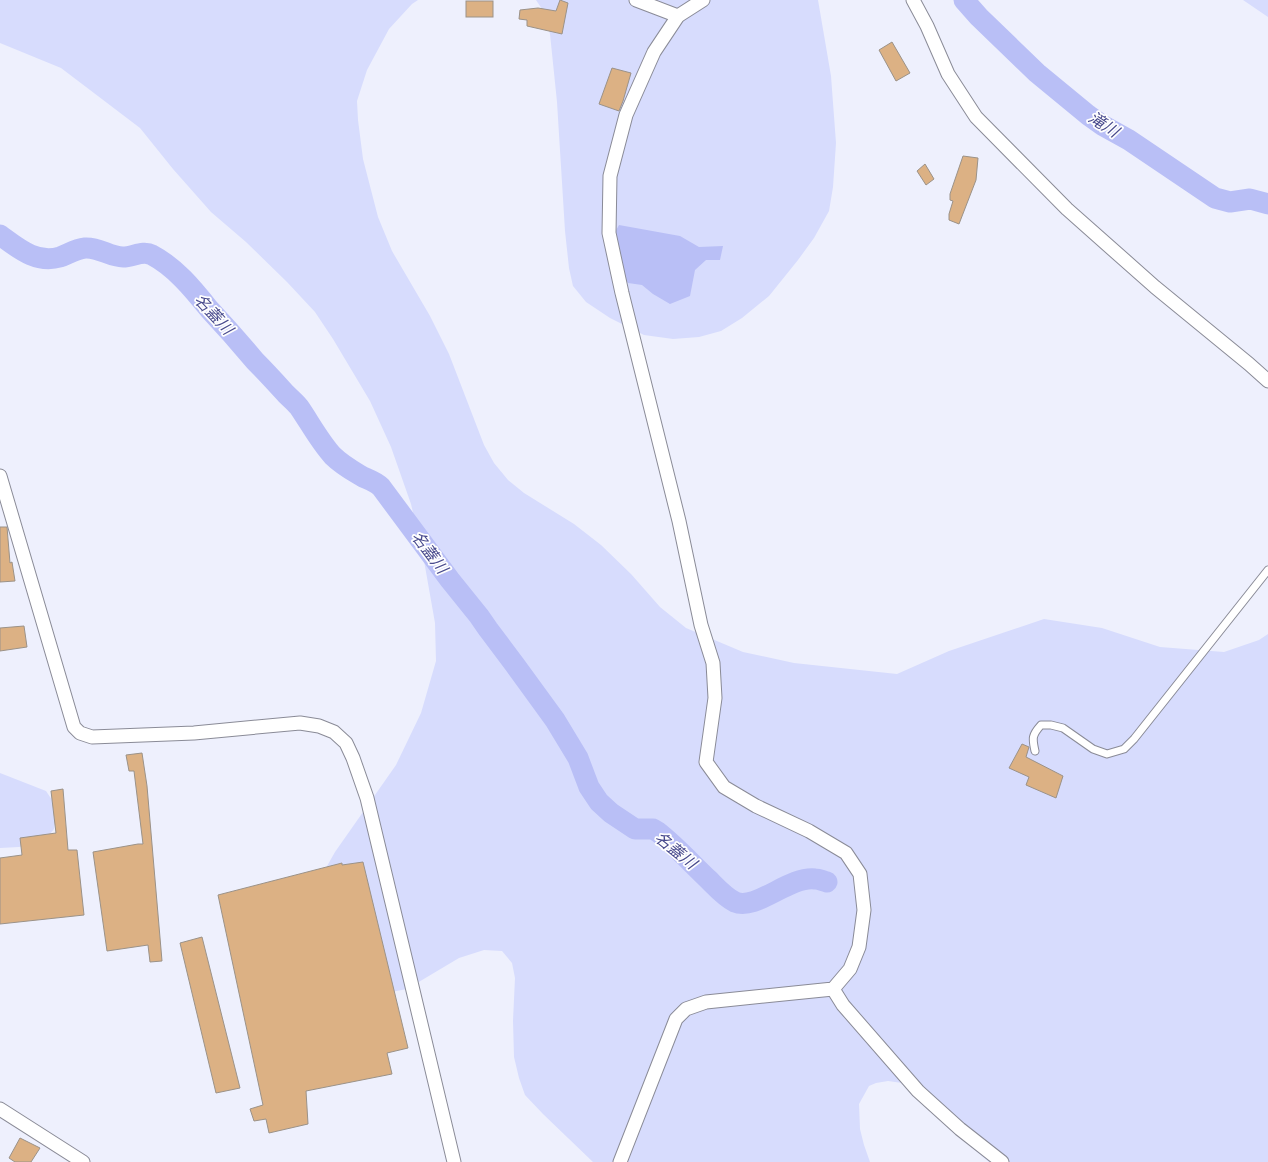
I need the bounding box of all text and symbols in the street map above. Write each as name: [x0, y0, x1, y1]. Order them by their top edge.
water label: 滝川: [1085, 109, 1123, 143]
water label: 名蓋川: [190, 291, 238, 341]
water label: 名蓋川: [407, 528, 452, 579]
water label: 名蓋川: [650, 829, 701, 875]

